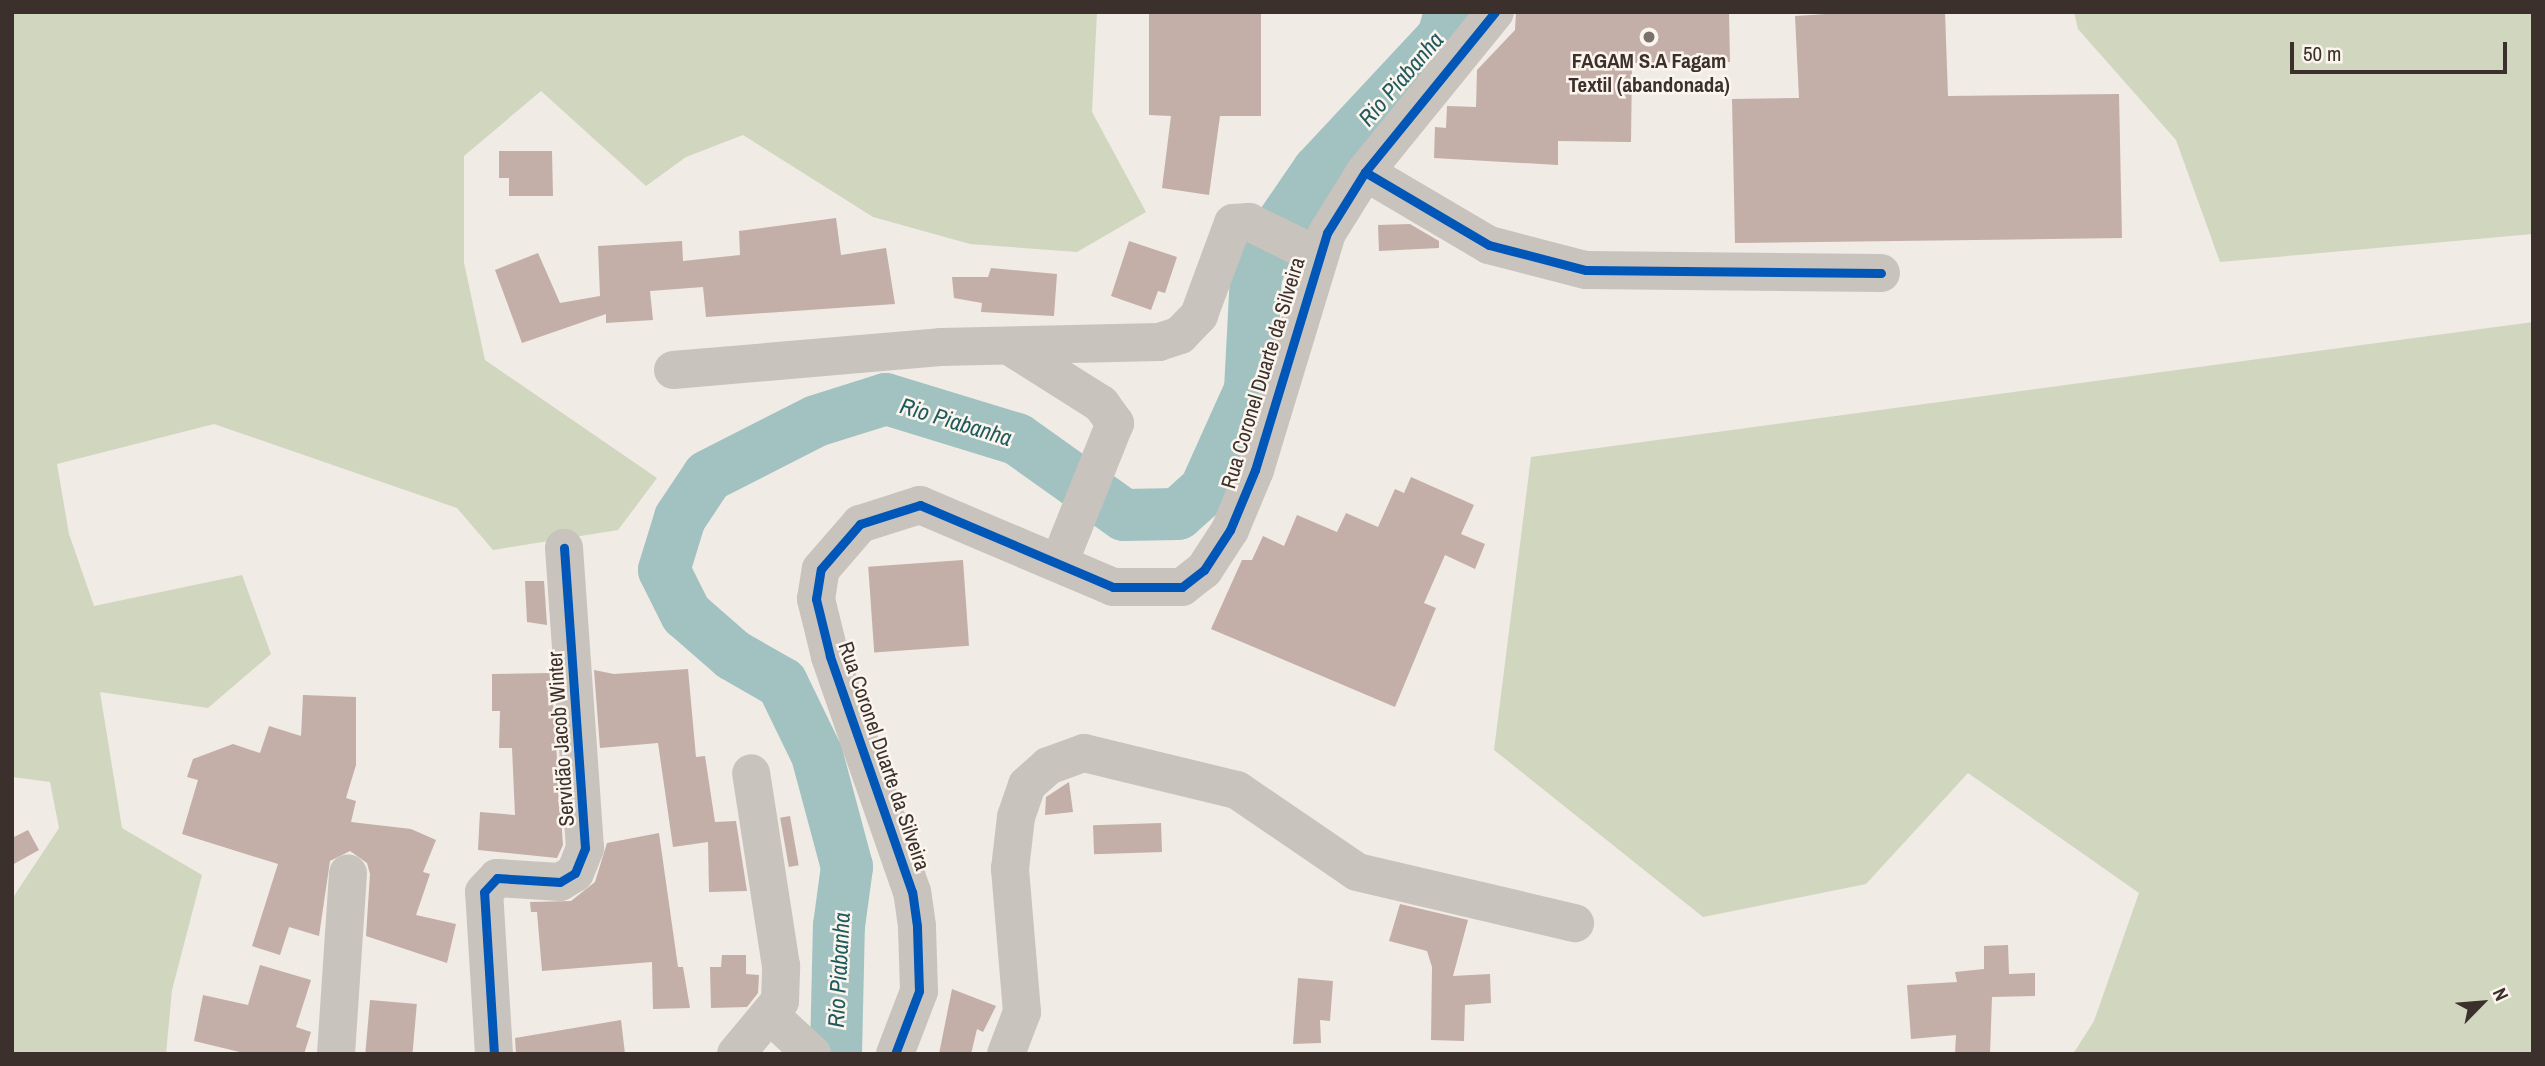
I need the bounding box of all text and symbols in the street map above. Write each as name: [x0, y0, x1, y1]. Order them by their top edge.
water label: Rio Piabanha: [1353, 26, 1449, 132]
scale bar: [2293, 28, 2510, 72]
marker: FAGAM S.A Fagam Textil (abandonada): [1641, 29, 1657, 45]
text: 50 m: [2303, 39, 2341, 68]
place label: FAGAM S.A Fagam Textil (abandonada): [1568, 48, 1730, 98]
street label: Rua Coronel Duarte da Silveira: [1216, 254, 1310, 492]
water label: Rio Piabanha: [897, 392, 1015, 452]
street label: Rua Coronel Duarte da Silveira: [833, 638, 935, 874]
street label: Servidão Jacob Winter: [542, 651, 580, 827]
water label: Rio Piabanha: [822, 912, 856, 1028]
north arrow: [2447, 968, 2517, 1038]
text: N: [2487, 984, 2515, 1005]

